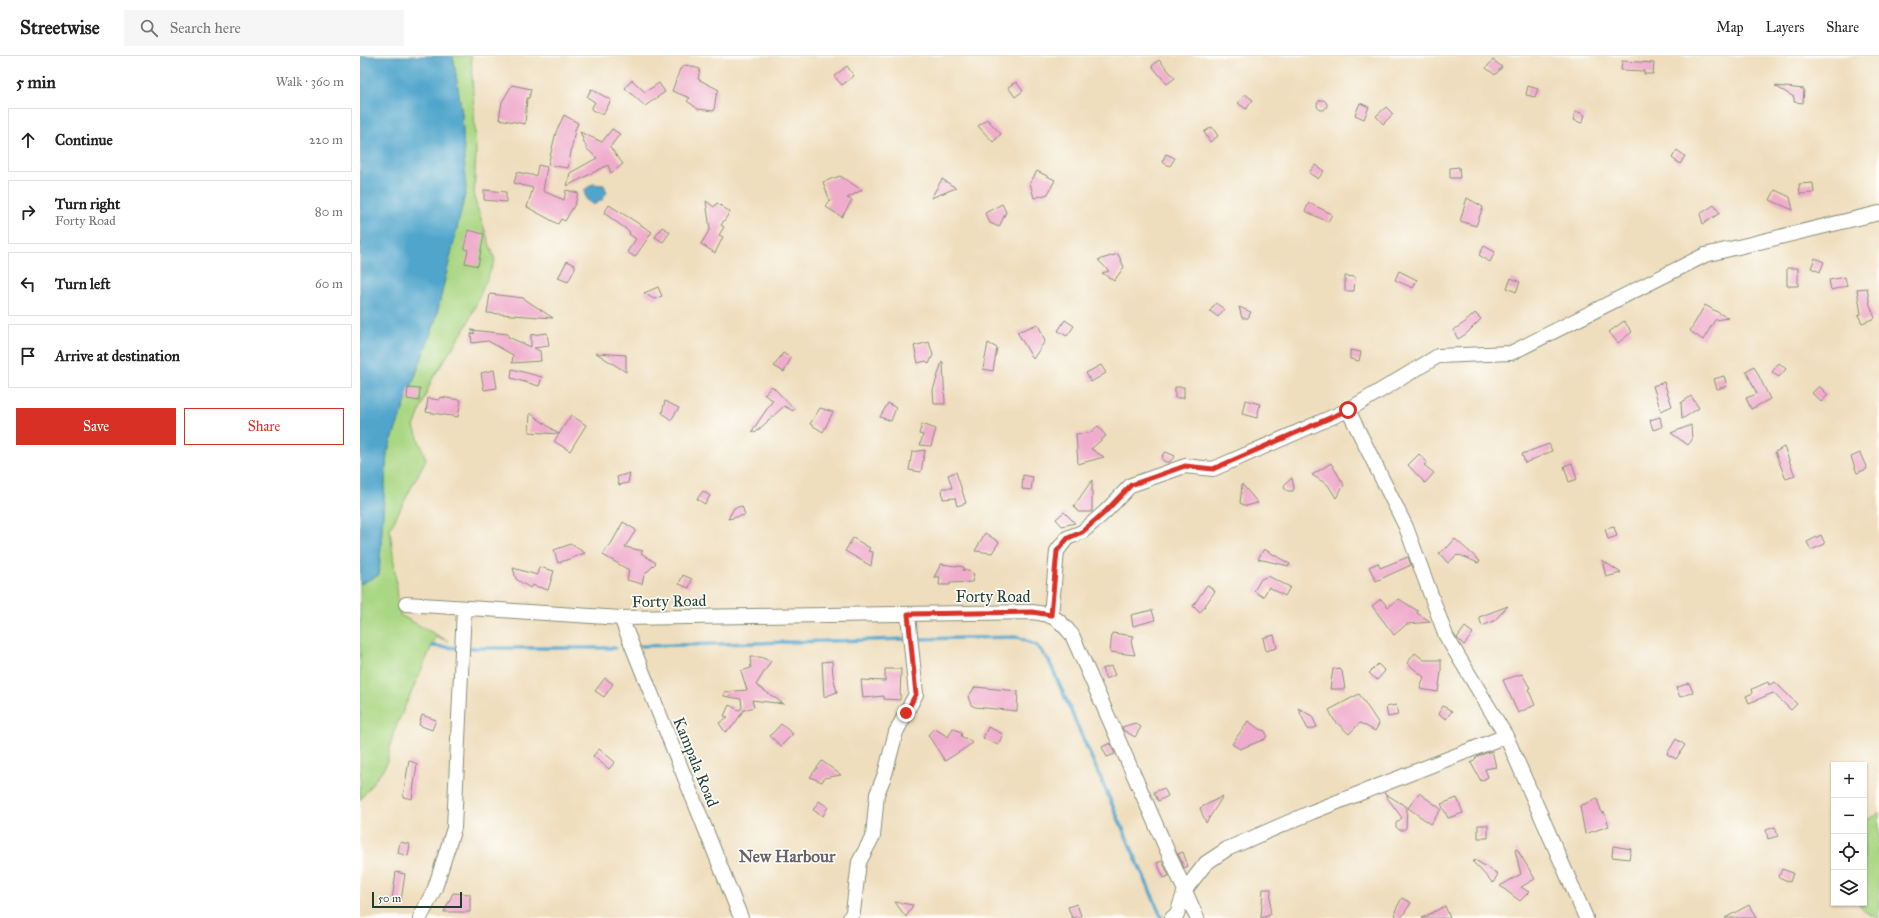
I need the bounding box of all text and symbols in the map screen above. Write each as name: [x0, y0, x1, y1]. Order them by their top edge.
search box: [124, 10, 404, 46]
text: Streetwise: [20, 16, 100, 39]
icon: search: [138, 17, 160, 39]
text: Search here: [170, 19, 241, 37]
text: Map: [1716, 19, 1744, 36]
text: Layers: [1766, 19, 1804, 36]
text: Share: [1826, 19, 1859, 36]
text: 5 min: [16, 72, 56, 93]
text: Walk · 360 m: [276, 74, 344, 90]
icon: ahead: [17, 129, 39, 151]
text: Continue: [55, 131, 113, 149]
text: 220 m: [309, 132, 343, 148]
text: Turn right: [55, 195, 120, 213]
icon: right: [17, 201, 39, 223]
text: 80 m: [315, 204, 343, 220]
text: Forty Road: [55, 213, 116, 229]
icon: left: [17, 273, 39, 295]
text: Turn left: [55, 275, 111, 293]
text: 60 m: [315, 276, 343, 292]
icon: arrive: [17, 345, 39, 367]
text: Arrive at destination: [55, 347, 180, 365]
route start: [1339, 401, 1357, 419]
button: Save: [16, 408, 176, 445]
button: Share: [184, 408, 344, 445]
street label: Forty Road: [956, 587, 1030, 606]
street label: Forty Road: [631, 591, 707, 611]
route end: [897, 704, 915, 722]
street label: Kampala Road: [669, 714, 723, 810]
map controls: [1831, 762, 1867, 906]
button: +: [1831, 762, 1867, 798]
button: −: [1831, 798, 1867, 834]
button: locate: [1831, 834, 1867, 870]
district label: New Harbour: [739, 846, 836, 867]
button: layers: [1831, 870, 1867, 906]
scale bar: [372, 890, 462, 909]
text: 50 m: [378, 892, 401, 905]

